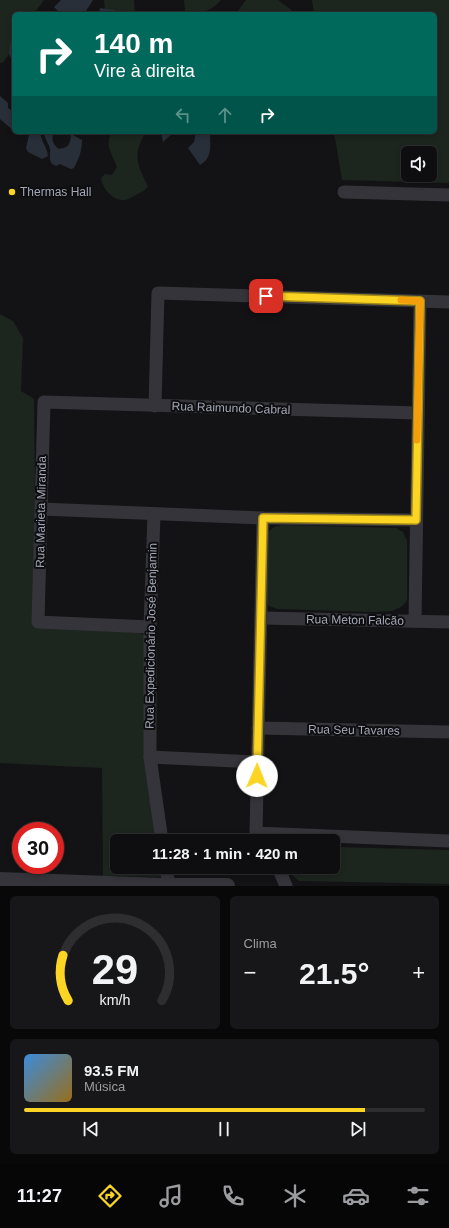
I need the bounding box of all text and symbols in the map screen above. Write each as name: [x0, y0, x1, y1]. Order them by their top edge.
icon: right: [28, 28, 80, 80]
text: 140 m: [94, 28, 173, 59]
text: Vire à direita: [94, 61, 195, 81]
icon: left: [172, 104, 194, 126]
icon: ahead: [214, 104, 236, 126]
icon: right: [256, 104, 278, 126]
map controls: [401, 146, 437, 182]
button: sound: [401, 146, 437, 182]
place label: Thermas Hall: [20, 185, 91, 199]
marker: Thermas Hall: [7, 187, 17, 197]
pin: [249, 279, 283, 313]
icon: arrive: [255, 285, 277, 307]
street label: Rua Raimundo Cabral: [171, 399, 291, 417]
street label: Rua Marieta Miranda: [33, 456, 49, 568]
street label: Rua Expedicionário José Benjamin: [142, 543, 160, 729]
street label: Rua Meton Falcão: [306, 612, 404, 628]
street label: Rua Seu Tavares: [308, 722, 400, 738]
position arrow: [236, 755, 278, 797]
speed limit sign: 30: [12, 822, 64, 874]
text: 11:28 · 1 min · 420 m: [152, 845, 298, 862]
text: Clima: [244, 936, 277, 951]
text: 29: [92, 945, 138, 992]
text: 21.5°: [299, 957, 369, 990]
text: −: [244, 960, 256, 985]
text: +: [412, 960, 425, 985]
text: km/h: [99, 991, 130, 1007]
text: 93.5 FM: [84, 1062, 139, 1079]
text: Música: [84, 1079, 125, 1094]
icon: previous: [80, 1118, 102, 1140]
icon: pause: [213, 1118, 235, 1140]
icon: next: [347, 1118, 369, 1140]
icon: directions: [96, 1182, 124, 1210]
icon: music: [157, 1182, 185, 1210]
icon: phone: [219, 1182, 247, 1210]
icon: climate: [281, 1182, 309, 1210]
icon: car: [342, 1182, 370, 1210]
icon: filters: [404, 1182, 432, 1210]
text: 11:27: [17, 1186, 62, 1206]

